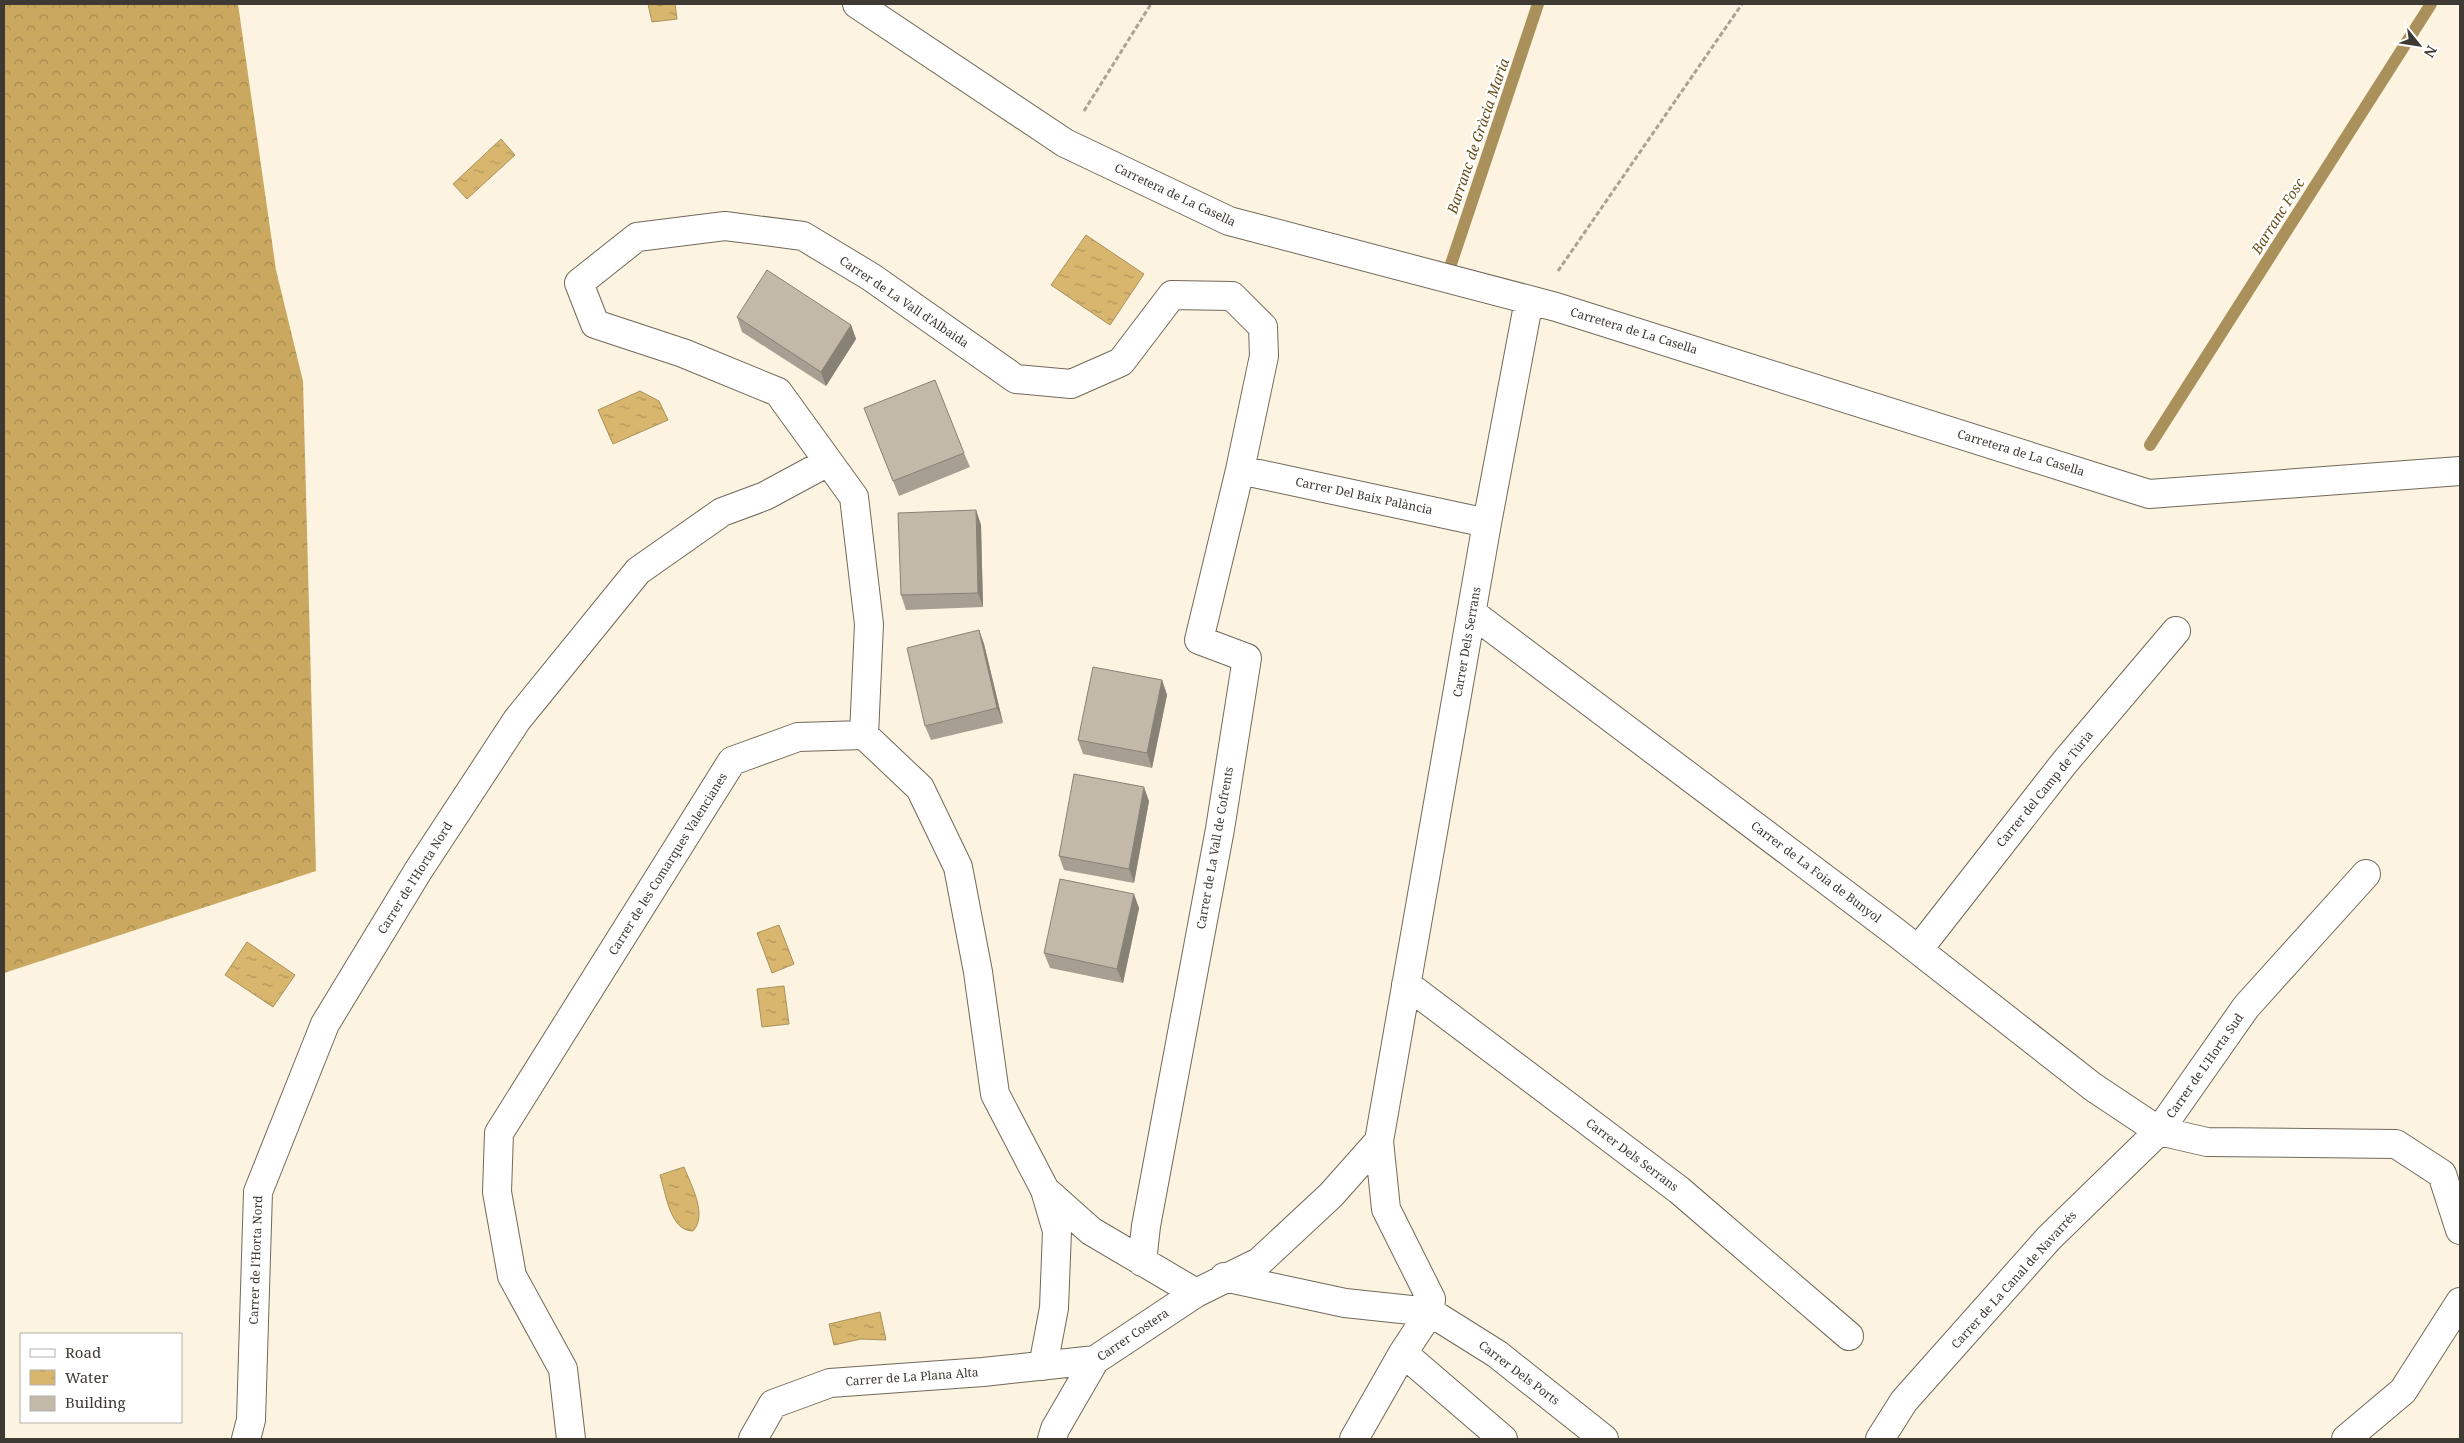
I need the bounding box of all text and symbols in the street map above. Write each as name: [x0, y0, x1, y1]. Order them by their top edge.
north arrow: [2394, 20, 2444, 70]
text: N: [2420, 42, 2442, 61]
water label: Barranc de Gràcia Maria: [1442, 55, 1513, 217]
street label: Carretera de La Casella: [1112, 159, 1239, 230]
water label: Barranc Fosc: [2246, 174, 2309, 258]
street label: Carrer de La Vall d'Albaida: [836, 252, 973, 352]
street label: Carretera de La Casella: [1568, 303, 1700, 358]
street label: Carretera de La Casella: [1955, 425, 2087, 480]
street label: Carrer Del Baix Palància: [1294, 473, 1434, 518]
street label: Carrer Dels Serrans: [1448, 585, 1485, 699]
street label: Carrer del Camp de Túria: [1992, 727, 2097, 851]
street label: Carrer de La Vall de Cofrents: [1192, 765, 1237, 930]
street label: Carrer de les Comarques Valencianes: [604, 769, 731, 958]
street label: Carrer de La Foia de Bunyol: [1748, 817, 1885, 927]
street label: Carrer de l'Horta Nord: [373, 818, 456, 937]
street label: Carrer de L'Horta Sud: [2162, 1009, 2248, 1122]
street label: Carrer Dels Serrans: [1582, 1114, 1682, 1195]
street label: Carrer de l'Horta Nord: [245, 1195, 266, 1325]
street label: Carrer de La Canal de Navarrés: [1947, 1207, 2080, 1352]
street label: Carrer Costera: [1094, 1304, 1172, 1365]
legend: [20, 1333, 182, 1423]
street label: Carrer Dels Ports: [1475, 1336, 1563, 1409]
text: Road: [65, 1342, 101, 1362]
street label: Carrer de La Plana Alta: [845, 1363, 979, 1390]
text: Water: [65, 1367, 108, 1387]
text: Building: [65, 1392, 126, 1412]

